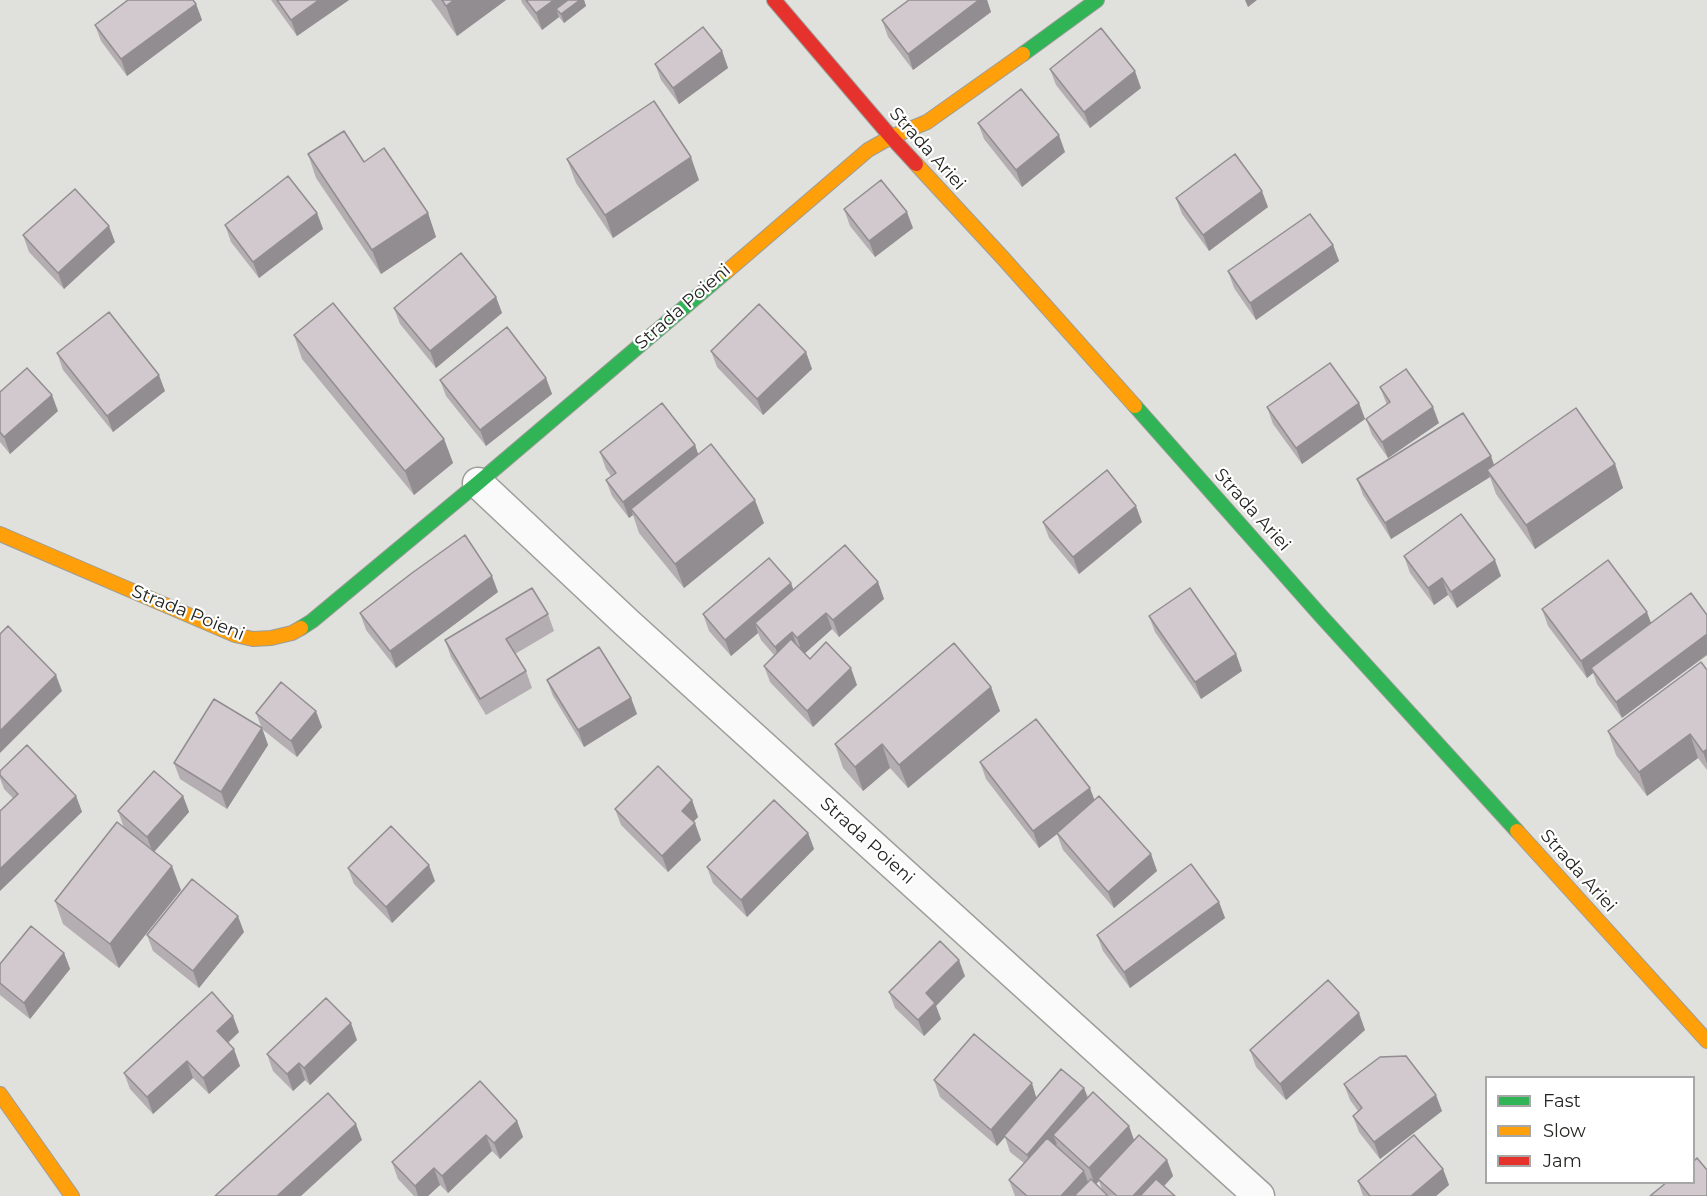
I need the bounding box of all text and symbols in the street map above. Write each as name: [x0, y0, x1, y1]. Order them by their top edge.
street label: Strada Ariei: [884, 103, 970, 195]
street label: Strada Poieni: [631, 260, 735, 354]
street label: Strada Ariei: [1209, 464, 1295, 556]
street label: Strada Poieni: [128, 581, 248, 645]
street label: Strada Poieni: [815, 793, 919, 889]
street label: Strada Ariei: [1535, 825, 1621, 917]
legend: [1485, 1076, 1695, 1184]
text: Fast: [1543, 1090, 1581, 1112]
text: Slow: [1543, 1120, 1586, 1142]
text: Jam: [1543, 1150, 1582, 1172]

